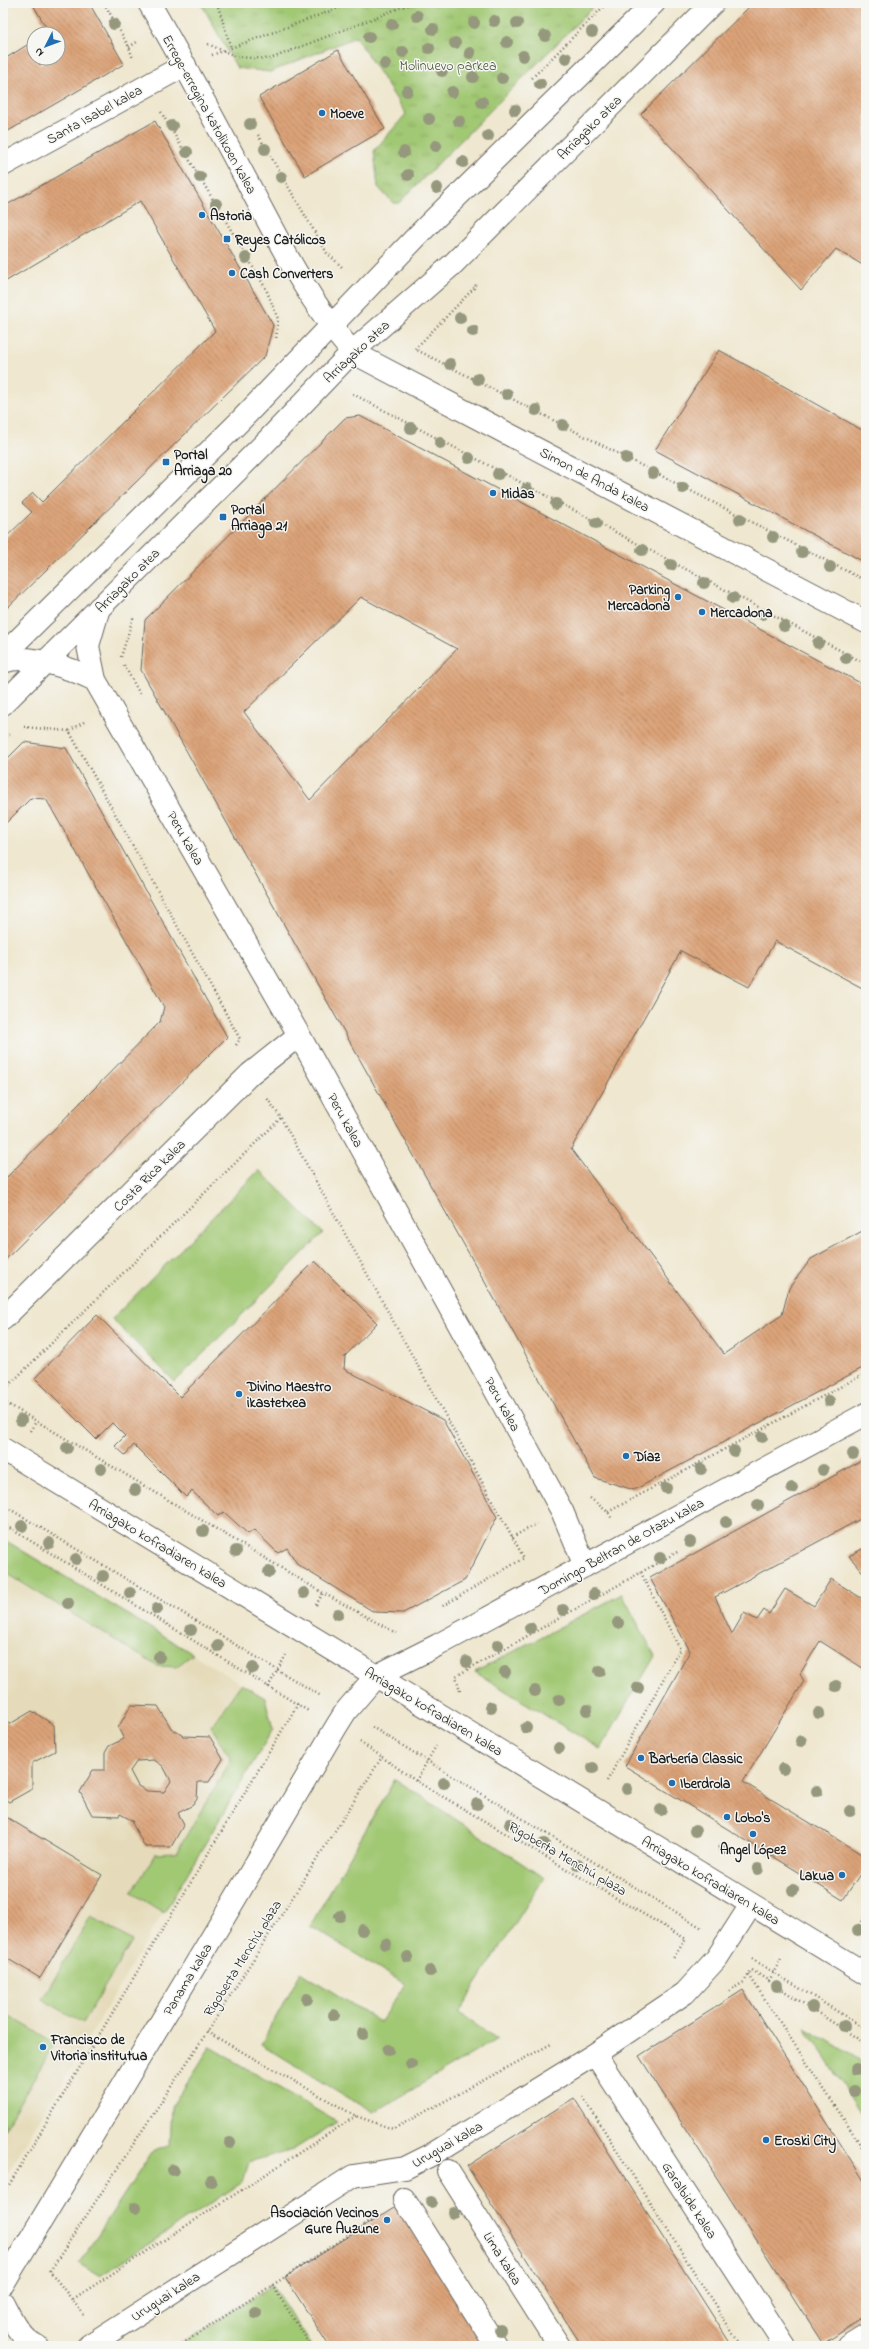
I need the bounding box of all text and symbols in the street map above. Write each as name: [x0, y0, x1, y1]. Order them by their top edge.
north arrow: [26, 26, 66, 66]
street label: Errege-erregina katolikoen kalea: [155, 31, 261, 199]
text: N: [31, 44, 48, 60]
park label: Molinuevo parkea: [399, 56, 497, 77]
street label: Santa Isabel kalea: [43, 80, 146, 150]
street label: Arriagako atea: [553, 91, 628, 166]
place label: Moeve: [330, 104, 365, 125]
marker: Moeve: [317, 108, 327, 118]
place label: Astoria: [210, 206, 253, 227]
marker: Astoria: [197, 210, 207, 220]
place label: Reyes Católicos: [234, 230, 326, 253]
marker: Reyes Católicos: [222, 234, 232, 244]
place label: Cash Converters: [240, 264, 333, 285]
marker: Cash Converters: [227, 268, 237, 278]
street label: Arriagako atea: [319, 316, 396, 389]
street label: Simon de Anda kalea: [535, 442, 653, 518]
place label: Portal Arriaga 20: [174, 445, 232, 484]
marker: Portal Arriaga 20: [161, 457, 171, 467]
place label: Midas: [501, 484, 535, 505]
marker: Midas: [488, 488, 498, 498]
place label: Portal Arriaga 21: [231, 500, 288, 539]
marker: Portal Arriaga 21: [218, 512, 228, 522]
street label: Arriagako atea: [91, 544, 166, 619]
place label: Parking Mercadona: [608, 580, 671, 617]
marker: Parking Mercadona: [673, 592, 683, 602]
place label: Mercadona: [710, 603, 773, 624]
marker: Mercadona: [697, 607, 707, 617]
street label: Peru kalea: [161, 808, 209, 870]
street label: Peru kalea: [321, 1090, 368, 1152]
street label: Costa Rica kalea: [109, 1135, 191, 1217]
street label: Peru kalea: [478, 1374, 525, 1436]
place label: Divino Maestro ikastetxea: [246, 1377, 331, 1414]
marker: Divino Maestro ikastetxea: [234, 1389, 244, 1399]
place label: Díaz: [633, 1447, 661, 1468]
marker: Díaz: [621, 1451, 631, 1461]
street label: Domingo Beltran de Otazu kalea: [534, 1493, 709, 1603]
street label: Arriagako kofradiaren kalea: [83, 1494, 231, 1595]
street label: Arriagako kofradiaren kalea: [359, 1662, 507, 1763]
place label: Barbería Classic: [648, 1749, 743, 1770]
marker: Barbería Classic: [636, 1753, 646, 1763]
place label: Iberdrola: [680, 1774, 731, 1795]
marker: Iberdrola: [667, 1778, 677, 1788]
place label: Lobo's: [735, 1808, 770, 1829]
marker: Lobo's: [722, 1812, 732, 1822]
street label: Rigoberta Menchú plaza: [504, 1817, 630, 1903]
marker: Angel López: [748, 1829, 758, 1839]
street label: Arriagako kofradiaren kalea: [636, 1831, 784, 1932]
place label: Angel López: [720, 1840, 787, 1863]
place label: Lakua: [800, 1866, 834, 1887]
marker: Lakua: [837, 1870, 847, 1880]
street label: Rigoberta Menchú plaza: [199, 1897, 288, 2022]
street label: Panama kalea: [158, 1940, 218, 2020]
place label: Francisco de Vitoria institutua: [50, 2030, 148, 2067]
marker: Francisco de Vitoria institutua: [38, 2042, 48, 2052]
street label: Uruguai kalea: [408, 2116, 488, 2175]
place label: Eroski City: [774, 2131, 836, 2154]
marker: Eroski City: [761, 2135, 771, 2145]
street label: Garalbide kalea: [656, 2158, 722, 2243]
place label: Asociación Vecinos Gure Auzune: [270, 2203, 380, 2240]
marker: Asociación Vecinos Gure Auzune: [382, 2215, 392, 2225]
street label: Lima kalea: [477, 2228, 526, 2290]
street label: Uruguai kalea: [127, 2267, 205, 2328]

